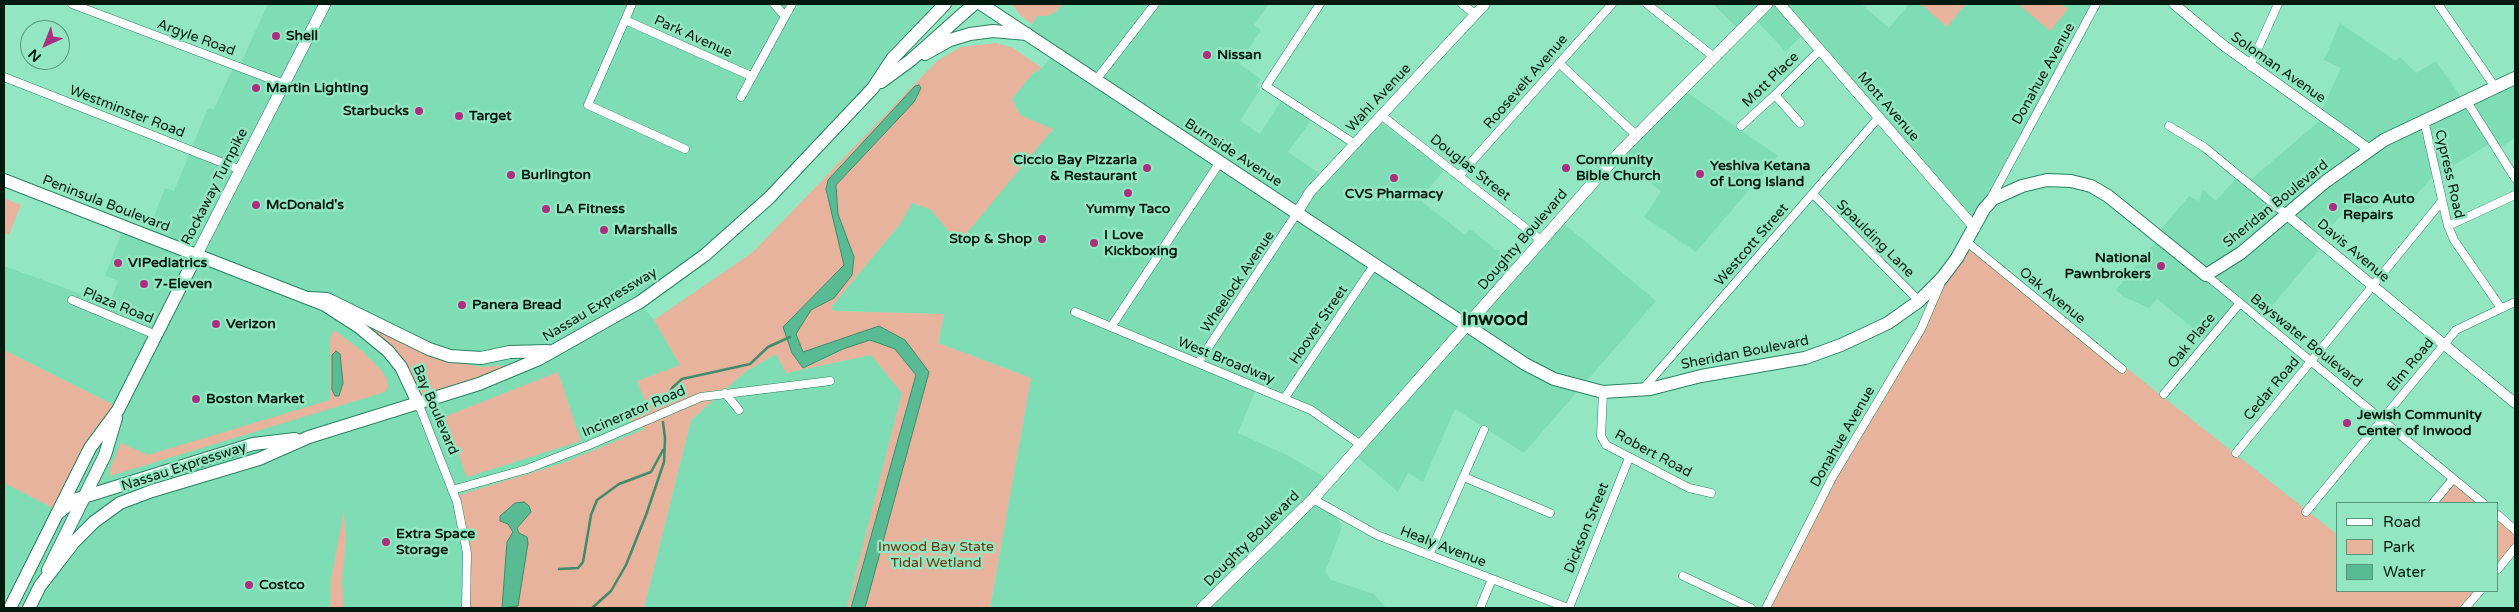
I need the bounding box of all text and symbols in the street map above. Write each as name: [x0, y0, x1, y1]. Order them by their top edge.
street label: Park Avenue: [651, 12, 735, 62]
street label: Argyle Road: [155, 16, 237, 60]
north arrow: [20, 20, 70, 70]
street label: Donahue Avenue: [2009, 20, 2079, 128]
place label: Shell: [286, 28, 318, 44]
street label: Soloman Avenue: [2227, 29, 2329, 107]
marker: Shell: [270, 30, 282, 42]
street label: Roosevelt Avenue: [1480, 31, 1572, 133]
text: N: [25, 45, 45, 65]
place label: Nissan: [1217, 47, 1261, 63]
marker: Nissan: [1201, 49, 1213, 61]
street label: Mott Place: [1739, 49, 1803, 111]
street label: Wahl Avenue: [1343, 60, 1415, 136]
street label: Mott Avenue: [1853, 69, 1923, 145]
place label: Martin Lighting: [266, 80, 369, 96]
street label: Westminster Road: [67, 82, 187, 142]
marker: Martin Lighting: [250, 82, 262, 94]
place label: Starbucks: [343, 103, 409, 119]
marker: Starbucks: [413, 105, 425, 117]
place label: Target: [469, 108, 512, 124]
marker: Target: [453, 110, 465, 122]
street label: Burnside Avenue: [1181, 115, 1285, 191]
street label: Rockaway Turnpike: [178, 126, 252, 248]
street label: Cypress Road: [2431, 128, 2467, 220]
street label: Douglas Street: [1426, 131, 1514, 205]
place label: Ciccio Bay Pizzaria & Restaurant: [1013, 152, 1137, 184]
place label: Community Bible Church: [1576, 152, 1661, 184]
street label: Sheridan Boulevard: [2220, 157, 2332, 251]
place label: Yeshiva Ketana of Long Island: [1710, 158, 1810, 190]
marker: Ciccio Bay Pizzaria & Restaurant: [1141, 162, 1153, 174]
marker: Community Bible Church: [1560, 162, 1572, 174]
place label: Burlington: [521, 167, 591, 183]
marker: Yeshiva Ketana of Long Island: [1694, 168, 1706, 180]
marker: Burlington: [505, 169, 517, 181]
street label: Peninsula Boulevard: [40, 172, 172, 236]
marker: CVS Pharmacy: [1388, 172, 1400, 184]
place label: CVS Pharmacy: [1345, 186, 1443, 202]
street label: Doughty Boulevard: [1475, 186, 1571, 294]
marker: Yummy Taco: [1122, 187, 1134, 199]
place label: Flaco Auto Repairs: [2343, 191, 2415, 223]
place label: McDonald's: [266, 197, 344, 213]
street label: Spaulding Lane: [1833, 197, 1917, 281]
marker: McDonald's: [250, 199, 262, 211]
street label: Westcott Street: [1712, 200, 1792, 290]
place label: LA Fitness: [556, 201, 625, 217]
place label: Yummy Taco: [1086, 201, 1170, 217]
marker: Flaco Auto Repairs: [2327, 201, 2339, 213]
marker: LA Fitness: [540, 203, 552, 215]
street label: Davis Avenue: [2313, 216, 2393, 286]
place label: Marshalls: [614, 222, 678, 238]
marker: Marshalls: [598, 224, 610, 236]
place label: I Love Kickboxing: [1104, 227, 1178, 260]
street label: Wheelock Avenue: [1198, 228, 1278, 336]
place label: Stop & Shop: [949, 231, 1032, 247]
marker: Stop & Shop: [1036, 233, 1048, 245]
marker: I Love Kickboxing: [1088, 237, 1100, 249]
place label: National Pawnbrokers: [2065, 250, 2151, 282]
place label: VIPediatrics: [128, 255, 207, 271]
marker: VIPediatrics: [112, 257, 124, 269]
marker: National Pawnbrokers: [2155, 260, 2167, 272]
street label: Nassau Expressway: [540, 264, 660, 346]
street label: Oak Avenue: [2015, 264, 2089, 328]
place label: 7-Eleven: [154, 276, 212, 292]
marker: 7-Eleven: [138, 278, 150, 290]
street label: Hoover Street: [1286, 282, 1352, 368]
street label: Plaza Road: [80, 284, 156, 328]
street label: Bayswater Boulevard: [2246, 291, 2366, 391]
place label: Panera Bread: [472, 297, 562, 313]
marker: Panera Bread: [456, 299, 468, 311]
district label: Inwood: [1462, 309, 1528, 331]
street label: Oak Place: [2165, 310, 2219, 372]
place label: Verizon: [226, 316, 276, 332]
marker: Verizon: [210, 318, 222, 330]
street label: Sheridan Boulevard: [1680, 332, 1810, 374]
street label: West Broadway: [1175, 334, 1277, 388]
street label: Elm Road: [2384, 335, 2438, 395]
street label: Cedar Road: [2240, 354, 2304, 424]
street label: Bay Boulevard: [409, 363, 461, 457]
street label: Incinerator Road: [580, 383, 688, 441]
street label: Donahue Avenue: [1807, 384, 1879, 490]
place label: Boston Market: [206, 391, 304, 407]
marker: Boston Market: [190, 393, 202, 405]
place label: Jewish Community Center of Inwood: [2357, 407, 2482, 440]
marker: Jewish Community Center of Inwood: [2341, 417, 2353, 429]
street label: Robert Road: [1612, 427, 1694, 481]
street label: Nassau Expressway: [119, 439, 249, 495]
street label: Dickson Street: [1561, 480, 1613, 576]
street label: Doughty Boulevard: [1201, 488, 1303, 590]
legend: [2336, 502, 2499, 592]
text: Road: [2383, 513, 2421, 531]
street label: Healy Avenue: [1398, 523, 1488, 571]
place label: Extra Space Storage: [396, 526, 475, 558]
marker: Extra Space Storage: [380, 536, 392, 548]
text: Park: [2383, 538, 2415, 556]
park label: Inwood Bay State Tidal Wetland: [878, 539, 994, 572]
text: Water: [2383, 563, 2426, 581]
place label: Costco: [259, 577, 305, 593]
marker: Costco: [243, 579, 255, 591]

